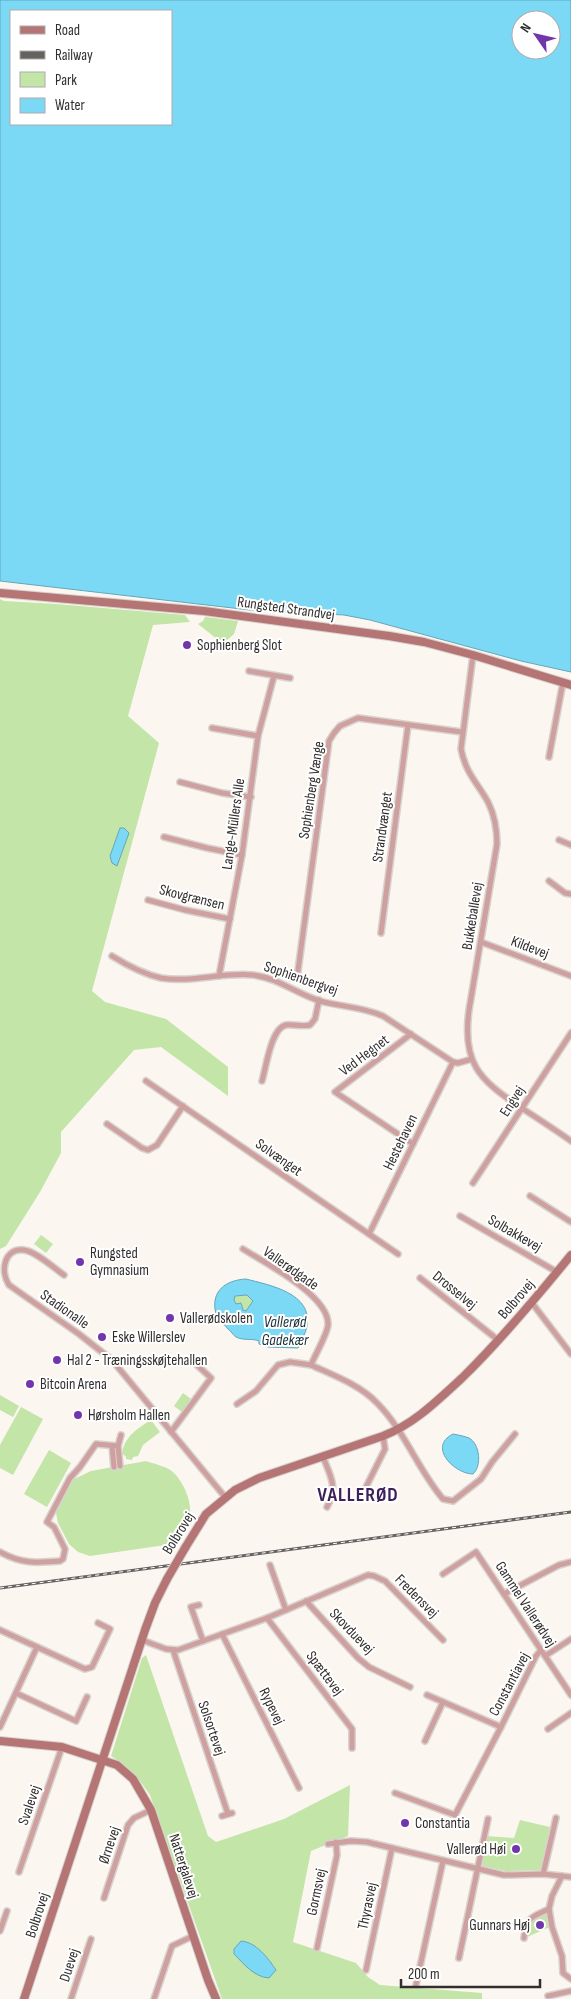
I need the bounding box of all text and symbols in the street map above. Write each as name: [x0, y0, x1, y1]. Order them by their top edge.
legend: [10, 10, 172, 125]
north arrow: [511, 10, 561, 60]
text: N: [516, 20, 535, 36]
text: Road: [55, 21, 80, 40]
text: Railway: [55, 46, 93, 65]
text: Park: [55, 71, 77, 90]
text: Water: [55, 96, 86, 115]
street label: Rungsted Strandvej: [236, 592, 336, 625]
place label: Sophienberg Slot: [197, 636, 282, 655]
marker: Sophienberg Slot: [181, 639, 193, 651]
street label: Sophienberg Vænge: [294, 740, 329, 840]
street label: Lange-Müllers Alle: [218, 777, 249, 871]
street label: Strandvænget: [368, 790, 397, 864]
street label: Skovgrænsen: [157, 880, 227, 915]
street label: Bukkeballevej: [458, 881, 487, 951]
street label: Kildevej: [508, 932, 552, 963]
street label: Sophienbergvej: [261, 957, 341, 1000]
street label: Ved Hegnet: [336, 1030, 393, 1080]
street label: Engvej: [496, 1082, 529, 1120]
street label: Hestehaven: [379, 1111, 422, 1173]
street label: Solvænget: [252, 1134, 306, 1181]
street label: Solbakkevej: [484, 1210, 545, 1257]
street label: Vallerødgade: [259, 1242, 322, 1295]
place label: Rungsted Gymnasium: [90, 1244, 149, 1280]
marker: Rungsted Gymnasium: [74, 1256, 86, 1268]
street label: Drosselvej: [429, 1267, 481, 1314]
street label: Bolbrovej: [494, 1275, 539, 1323]
street label: Stadionalle: [36, 1286, 93, 1333]
place label: Vallerødskolen: [180, 1309, 253, 1328]
marker: Vallerødskolen: [164, 1312, 176, 1324]
water label: Vallerød Gadekær: [261, 1313, 309, 1350]
place label: Eske Willerslev: [112, 1328, 186, 1347]
marker: Eske Willerslev: [96, 1331, 108, 1343]
place label: Hal 2 - Træningsskøjtehallen: [67, 1351, 207, 1370]
marker: Hal 2 - Træningsskøjtehallen: [51, 1354, 63, 1366]
place label: Bitcoin Arena: [40, 1375, 107, 1394]
marker: Bitcoin Arena: [24, 1378, 36, 1390]
place label: Hørsholm Hallen: [88, 1406, 170, 1425]
marker: Hørsholm Hallen: [72, 1409, 84, 1421]
district label: VALLERØD: [317, 1483, 399, 1507]
street label: Bolbrovej: [158, 1508, 199, 1558]
street label: Gammel Vallerødvej: [491, 1558, 560, 1651]
street label: Fredensvej: [391, 1570, 443, 1622]
street label: Skovduevej: [325, 1604, 378, 1659]
street label: Spættevej: [302, 1647, 348, 1700]
street label: Constantiavej: [485, 1649, 534, 1719]
street label: Rypevej: [254, 1685, 289, 1728]
street label: Solsortevej: [193, 1698, 230, 1758]
street label: Svalevej: [14, 1782, 45, 1828]
place label: Constantia: [415, 1814, 470, 1833]
marker: Constantia: [399, 1817, 411, 1829]
street label: Ørnevej: [94, 1824, 125, 1866]
street label: Nattergalevej: [164, 1831, 203, 1901]
place label: Vallerød Høi: [447, 1840, 506, 1859]
marker: Vallerød Høi: [510, 1843, 522, 1855]
street label: Gormsvej: [302, 1867, 331, 1917]
street label: Thyrasvej: [353, 1880, 382, 1931]
street label: Bolbrovej: [21, 1890, 54, 1940]
place label: Gunnars Høj: [469, 1916, 530, 1935]
marker: Gunnars Høj: [534, 1919, 546, 1931]
street label: Duevej: [55, 1946, 84, 1984]
scale bar: [401, 1956, 540, 1988]
text: 200 m: [408, 1965, 440, 1984]

